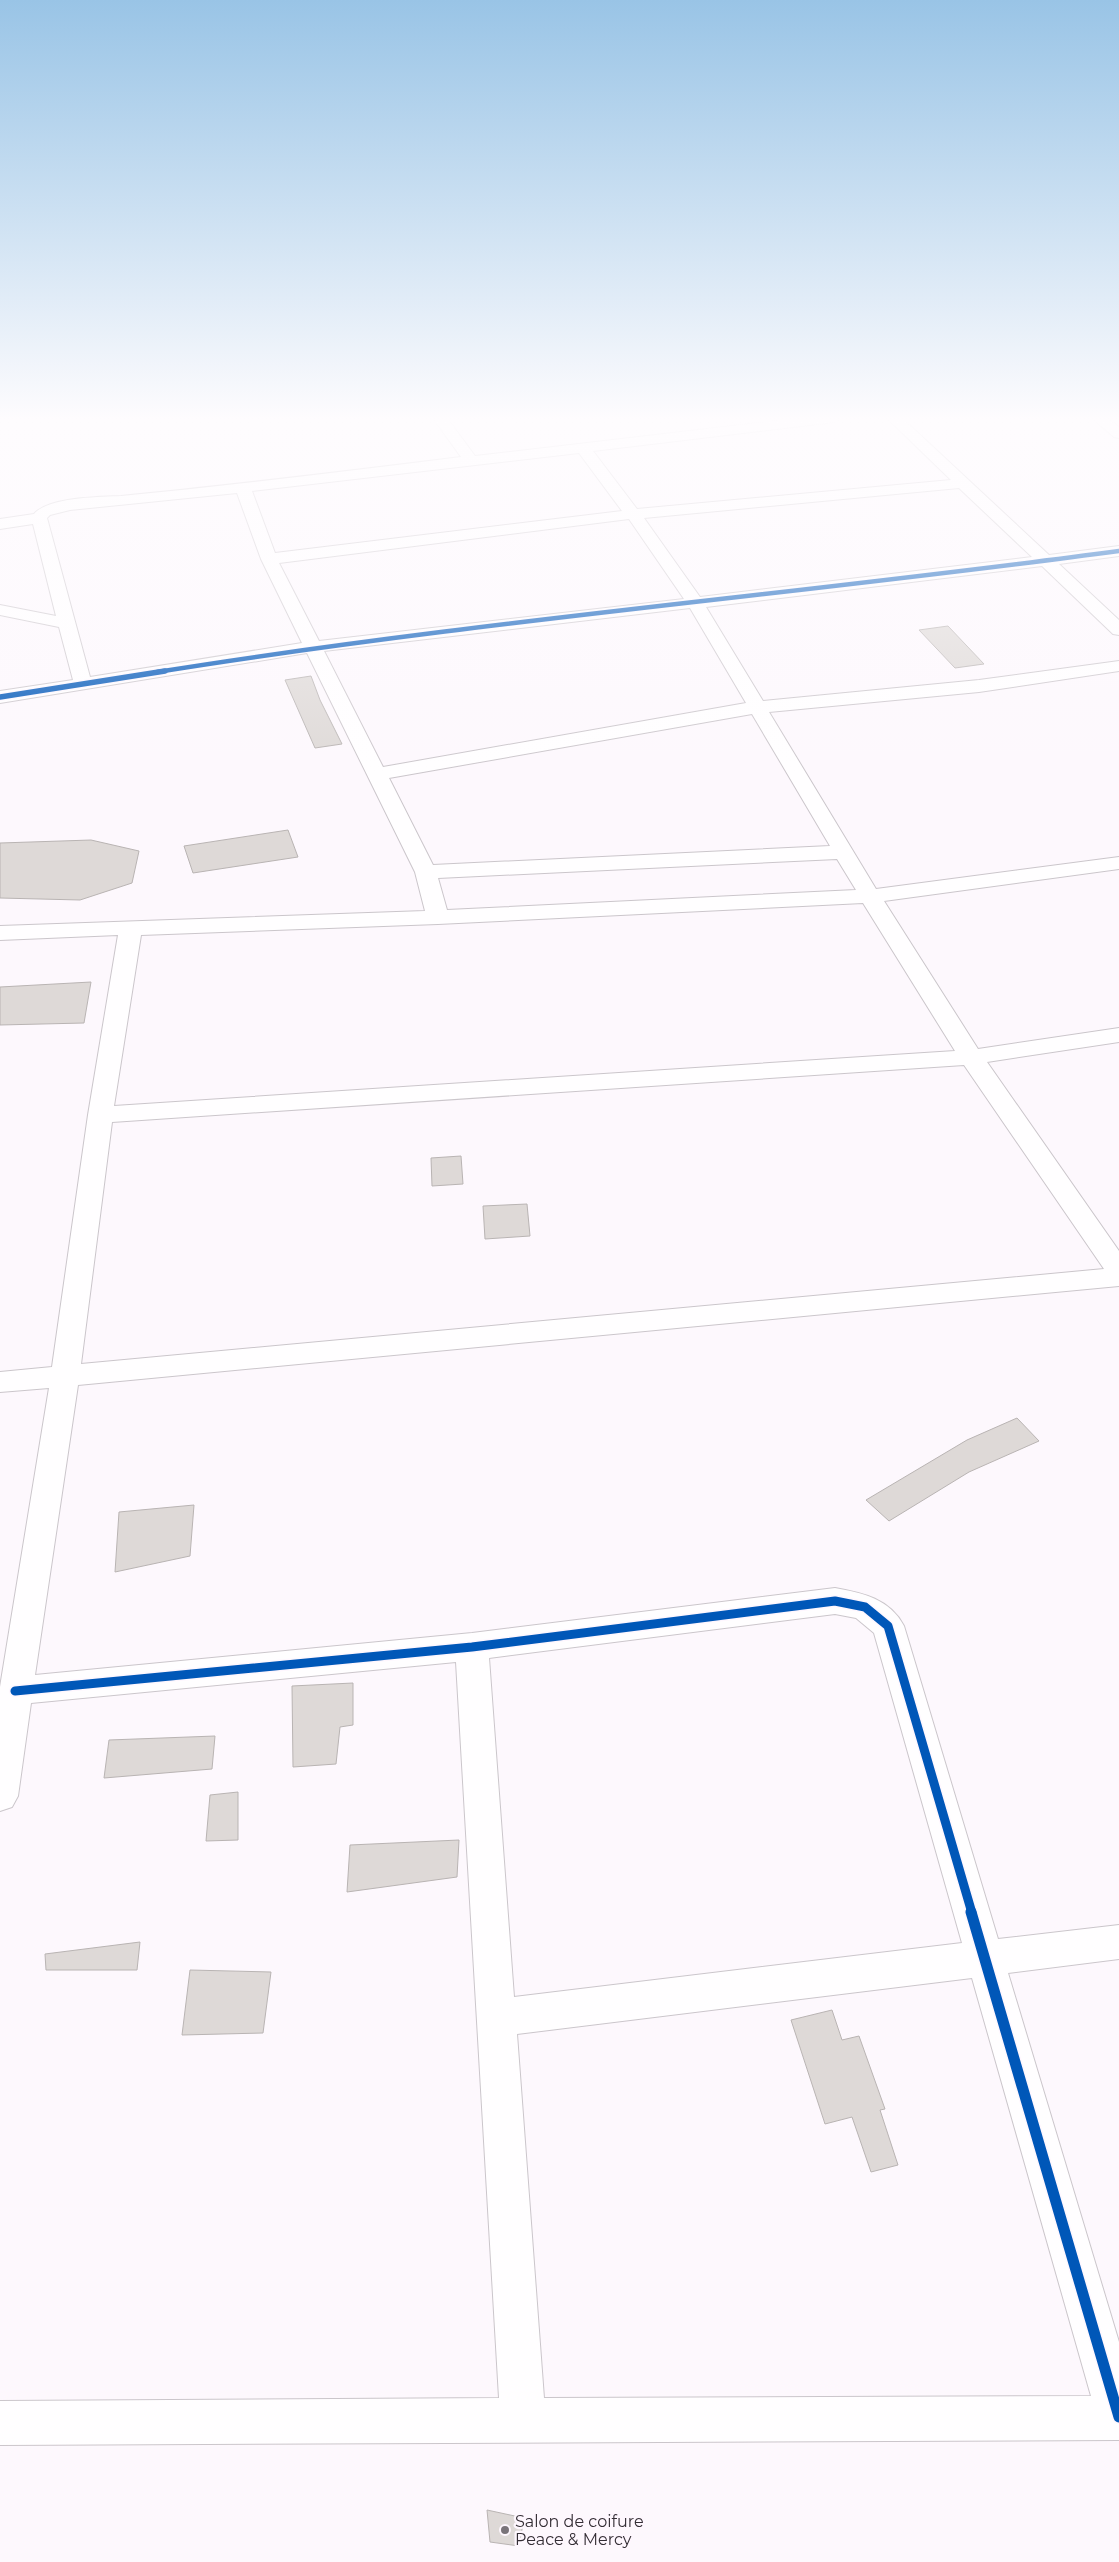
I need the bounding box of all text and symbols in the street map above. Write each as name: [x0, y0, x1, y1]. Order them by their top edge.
place label: Salon de coifure Peace & Mercy: [515, 2512, 644, 2549]
marker: Salon de coifure Peace & Mercy: [499, 2524, 511, 2536]

